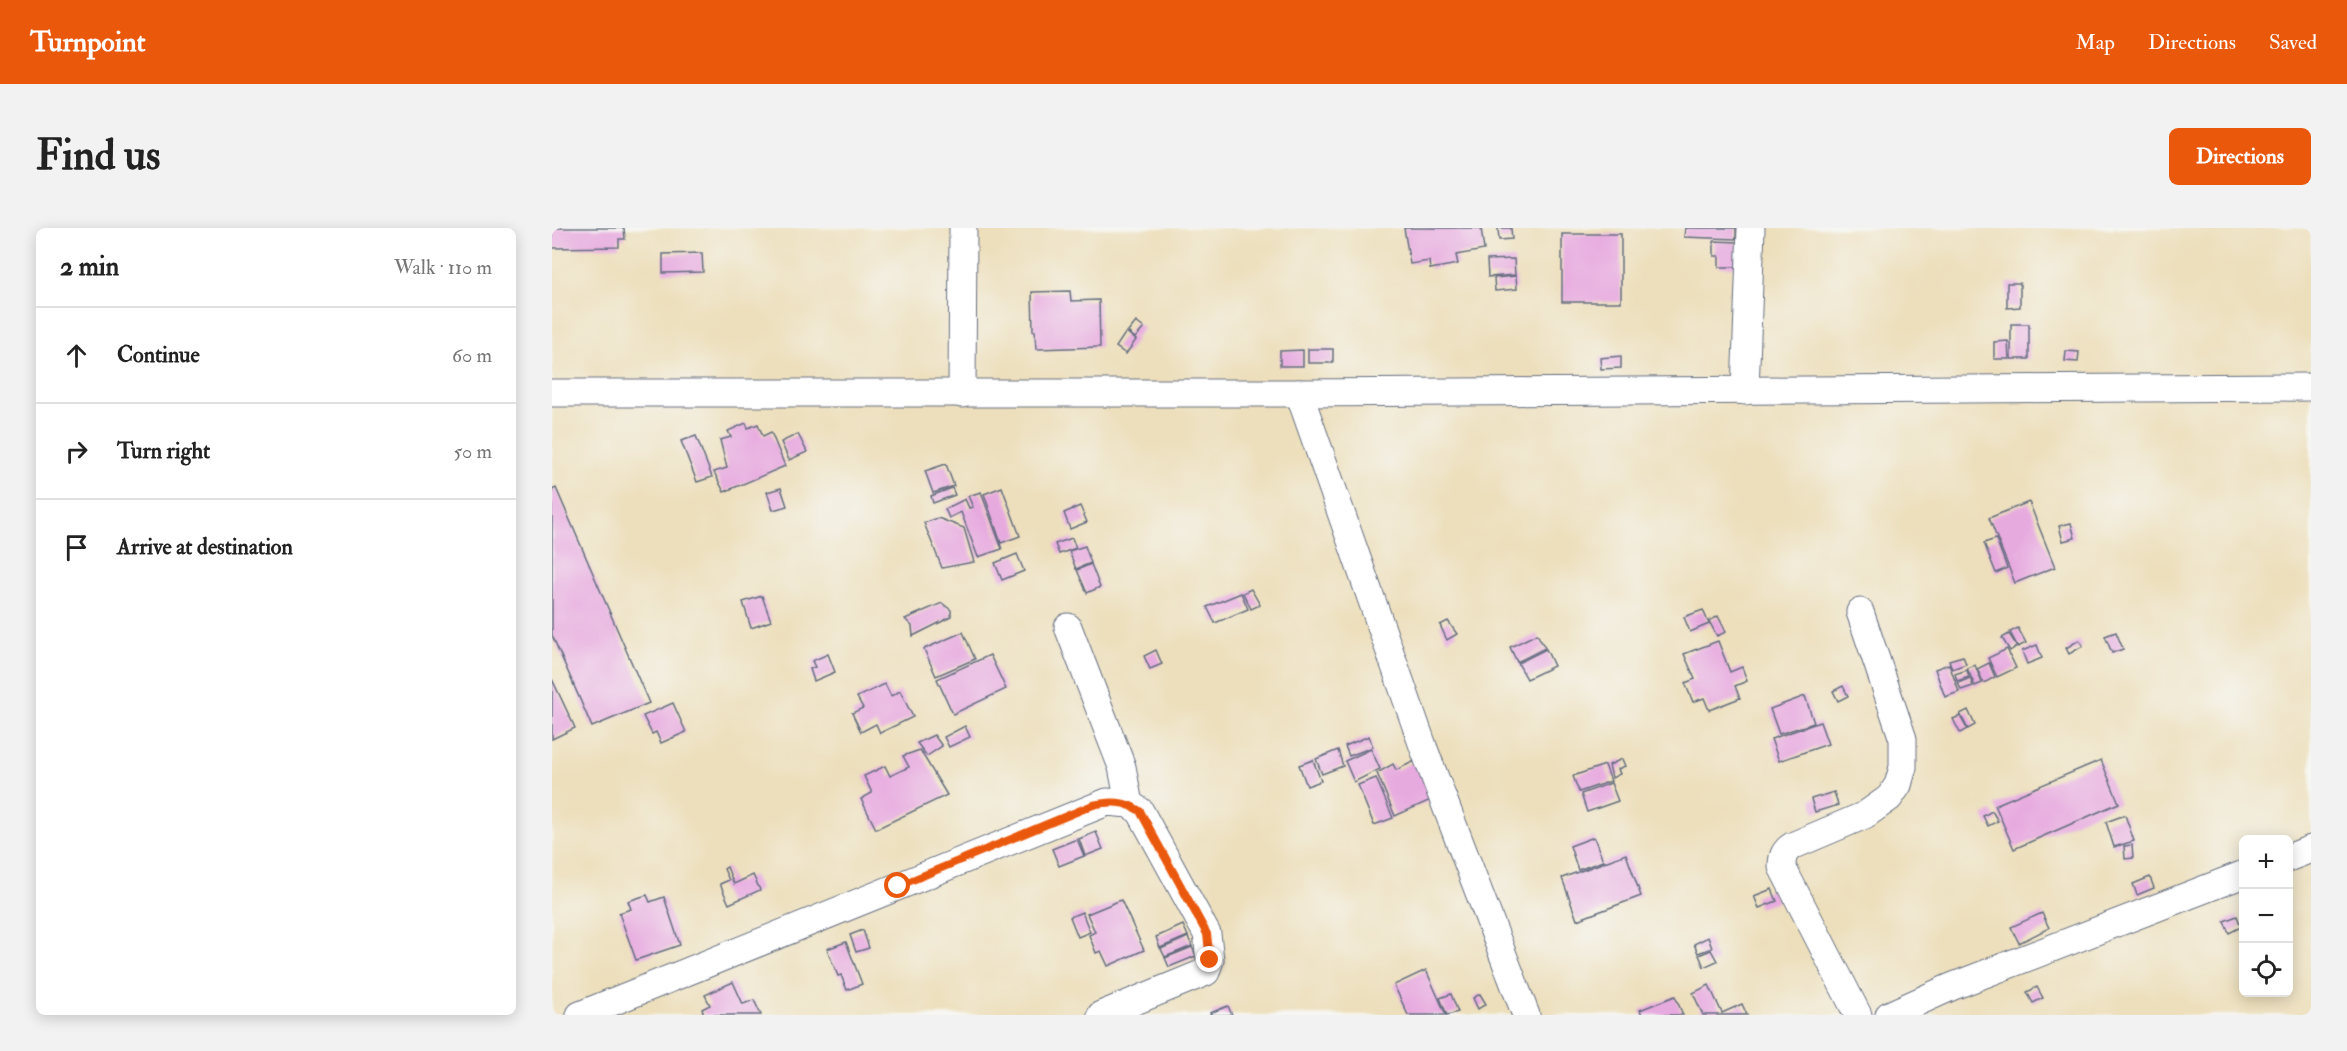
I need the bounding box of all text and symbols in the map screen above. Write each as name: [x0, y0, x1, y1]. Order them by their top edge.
text: Turnpoint: [30, 25, 146, 60]
text: Map: [2075, 29, 2115, 56]
text: Directions: [2148, 29, 2236, 56]
text: Saved: [2269, 29, 2317, 56]
button: Directions: [2169, 128, 2311, 185]
text: Find us: [36, 130, 160, 182]
text: 2 min: [60, 251, 119, 283]
text: Walk · 110 m: [394, 255, 492, 280]
icon: ahead: [60, 339, 93, 372]
text: Continue: [117, 341, 200, 369]
text: 60 m: [452, 343, 492, 368]
icon: right: [60, 435, 93, 468]
text: Turn right: [117, 437, 210, 465]
text: 50 m: [453, 439, 492, 464]
icon: arrive: [60, 531, 93, 564]
text: Arrive at destination: [117, 533, 293, 561]
map controls: [2239, 835, 2293, 997]
button: +: [2239, 835, 2293, 889]
route start: [884, 872, 910, 898]
button: −: [2239, 889, 2293, 943]
button: locate: [2239, 943, 2293, 997]
route end: [1196, 946, 1222, 972]

